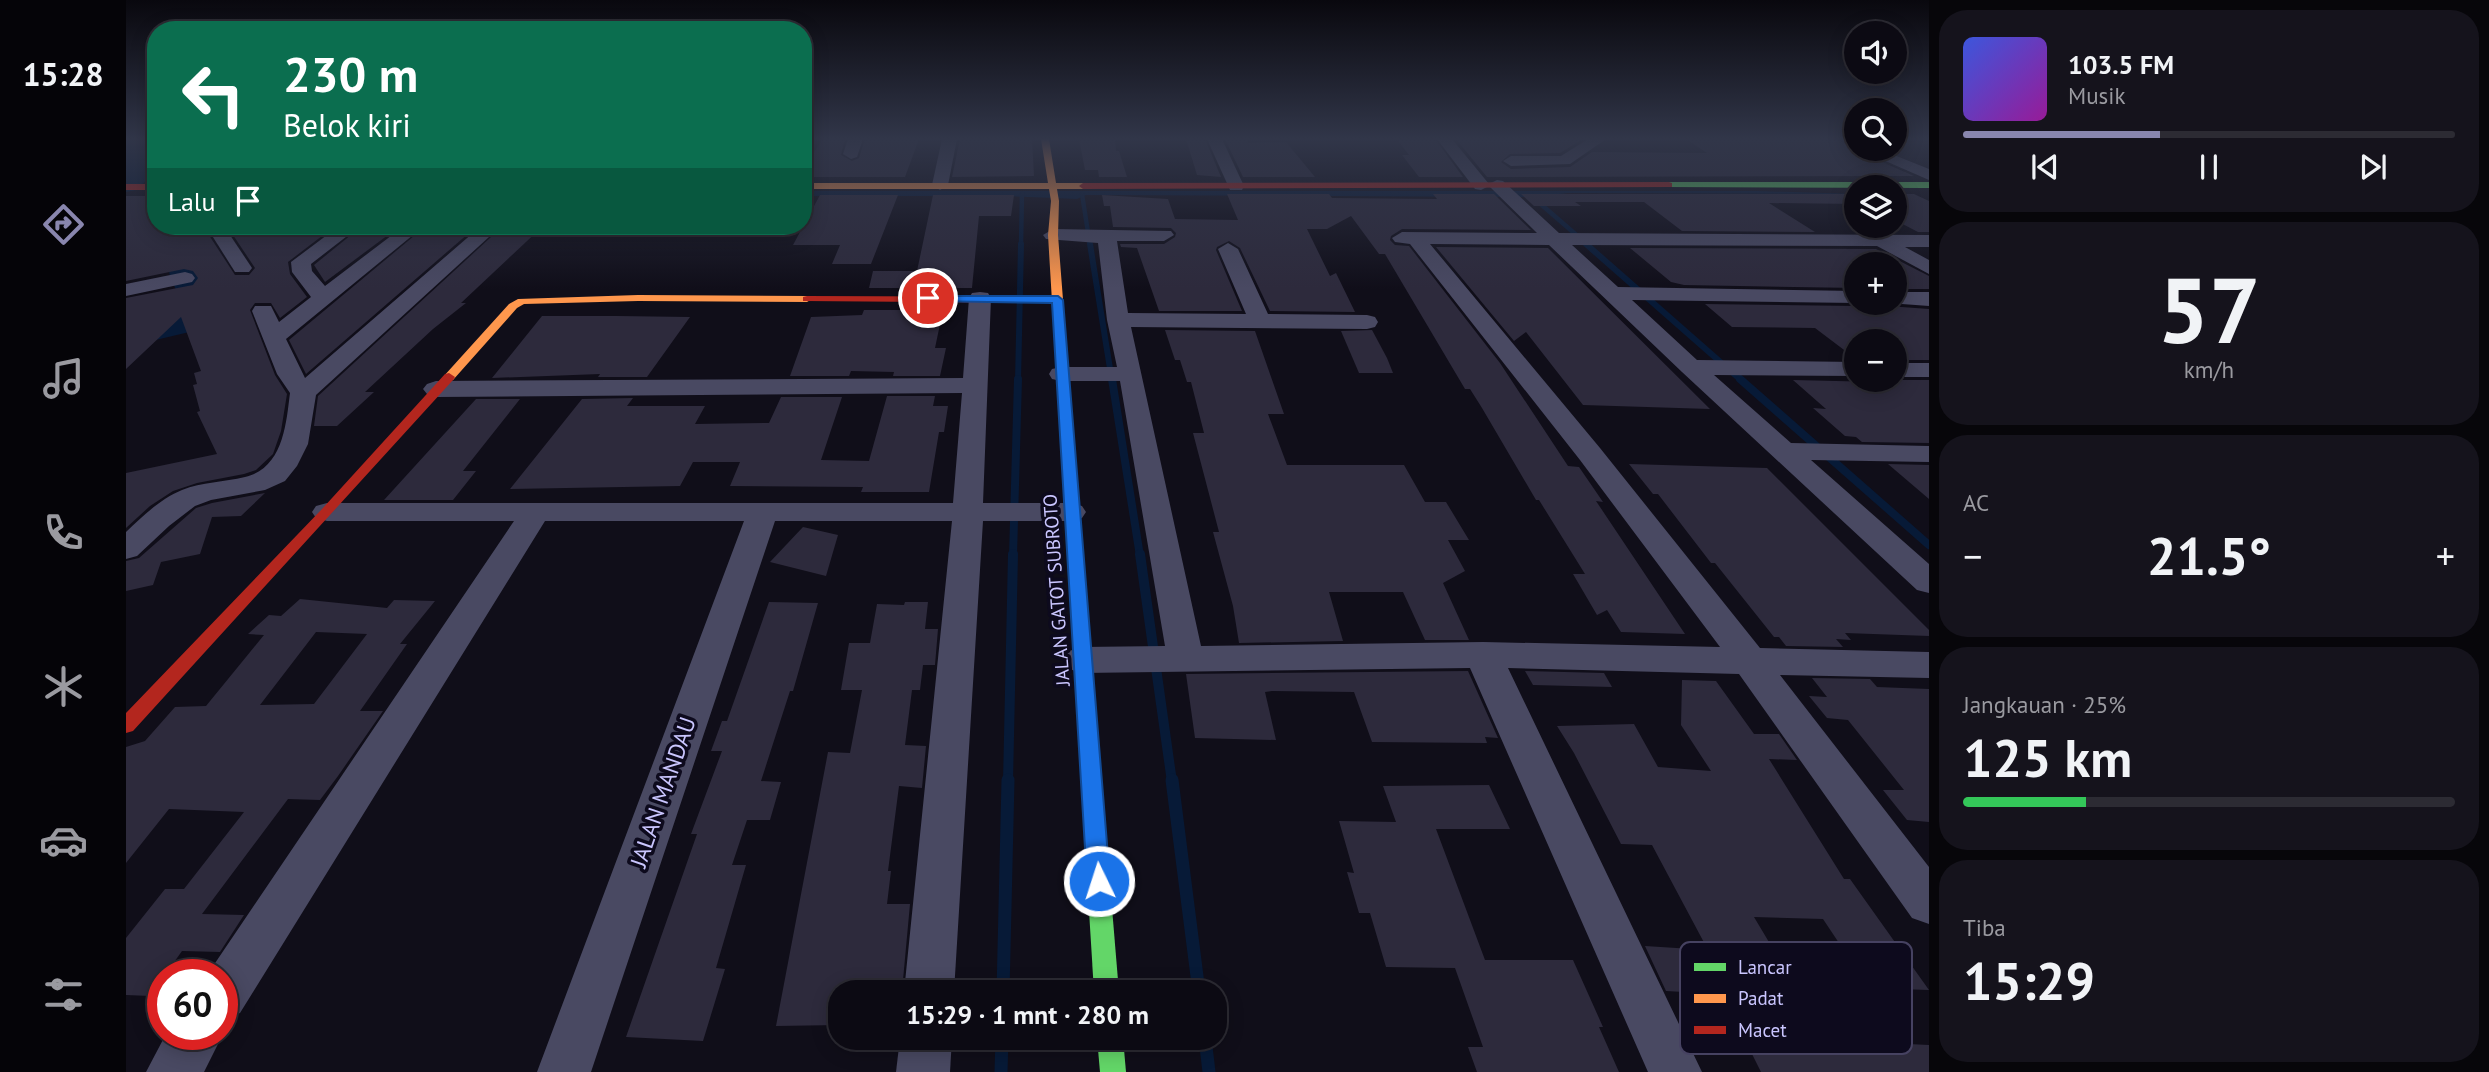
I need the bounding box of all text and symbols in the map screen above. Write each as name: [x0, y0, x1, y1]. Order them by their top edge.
map controls: [1844, 21, 1907, 392]
button: sound: [1844, 21, 1907, 84]
text: 230 m: [283, 42, 418, 106]
text: 103.5 FM: [2068, 48, 2174, 81]
icon: left: [168, 49, 259, 140]
text: 15:28: [22, 53, 104, 95]
text: Musik: [2068, 81, 2125, 110]
button: search: [1844, 98, 1907, 161]
text: Belok kiri: [283, 104, 411, 146]
icon: previous: [2026, 148, 2064, 186]
icon: pause: [2190, 148, 2228, 186]
icon: next: [2354, 148, 2392, 186]
button: layers: [1844, 175, 1907, 238]
icon: arrive: [229, 182, 267, 220]
text: Lalu: [168, 185, 215, 218]
icon: directions: [39, 200, 88, 249]
text: 57: [2157, 250, 2261, 368]
button: +: [1844, 252, 1907, 315]
pin: [898, 268, 958, 328]
icon: arrive: [909, 279, 947, 317]
button: −: [1844, 329, 1907, 392]
icon: music: [39, 354, 88, 403]
text: km/h: [2184, 355, 2234, 384]
text: AC: [1963, 488, 1989, 517]
street label: JALAN GATOT SUBROTO: [1037, 493, 1075, 688]
icon: phone: [39, 508, 88, 557]
text: 21.5°: [2147, 522, 2271, 589]
text: −: [1963, 531, 1982, 580]
text: +: [2436, 531, 2455, 580]
icon: climate: [39, 662, 88, 711]
text: Jangkauan · 25%: [1963, 690, 2126, 719]
street label: JALAN MANDAU: [623, 713, 702, 872]
text: 125 km: [1963, 724, 2132, 791]
icon: car: [39, 816, 88, 865]
position arrow: [1062, 844, 1136, 918]
text: Tiba: [1963, 913, 2006, 942]
legend: [1680, 942, 1912, 1054]
text: 15:29: [1963, 947, 2095, 1014]
text: Lancar: [1738, 955, 1792, 979]
speed limit sign: 60: [147, 959, 238, 1050]
icon: filters: [39, 970, 88, 1019]
text: Padat: [1738, 986, 1784, 1010]
text: 15:29 · 1 mnt · 280 m: [906, 998, 1149, 1031]
text: Macet: [1738, 1018, 1787, 1042]

